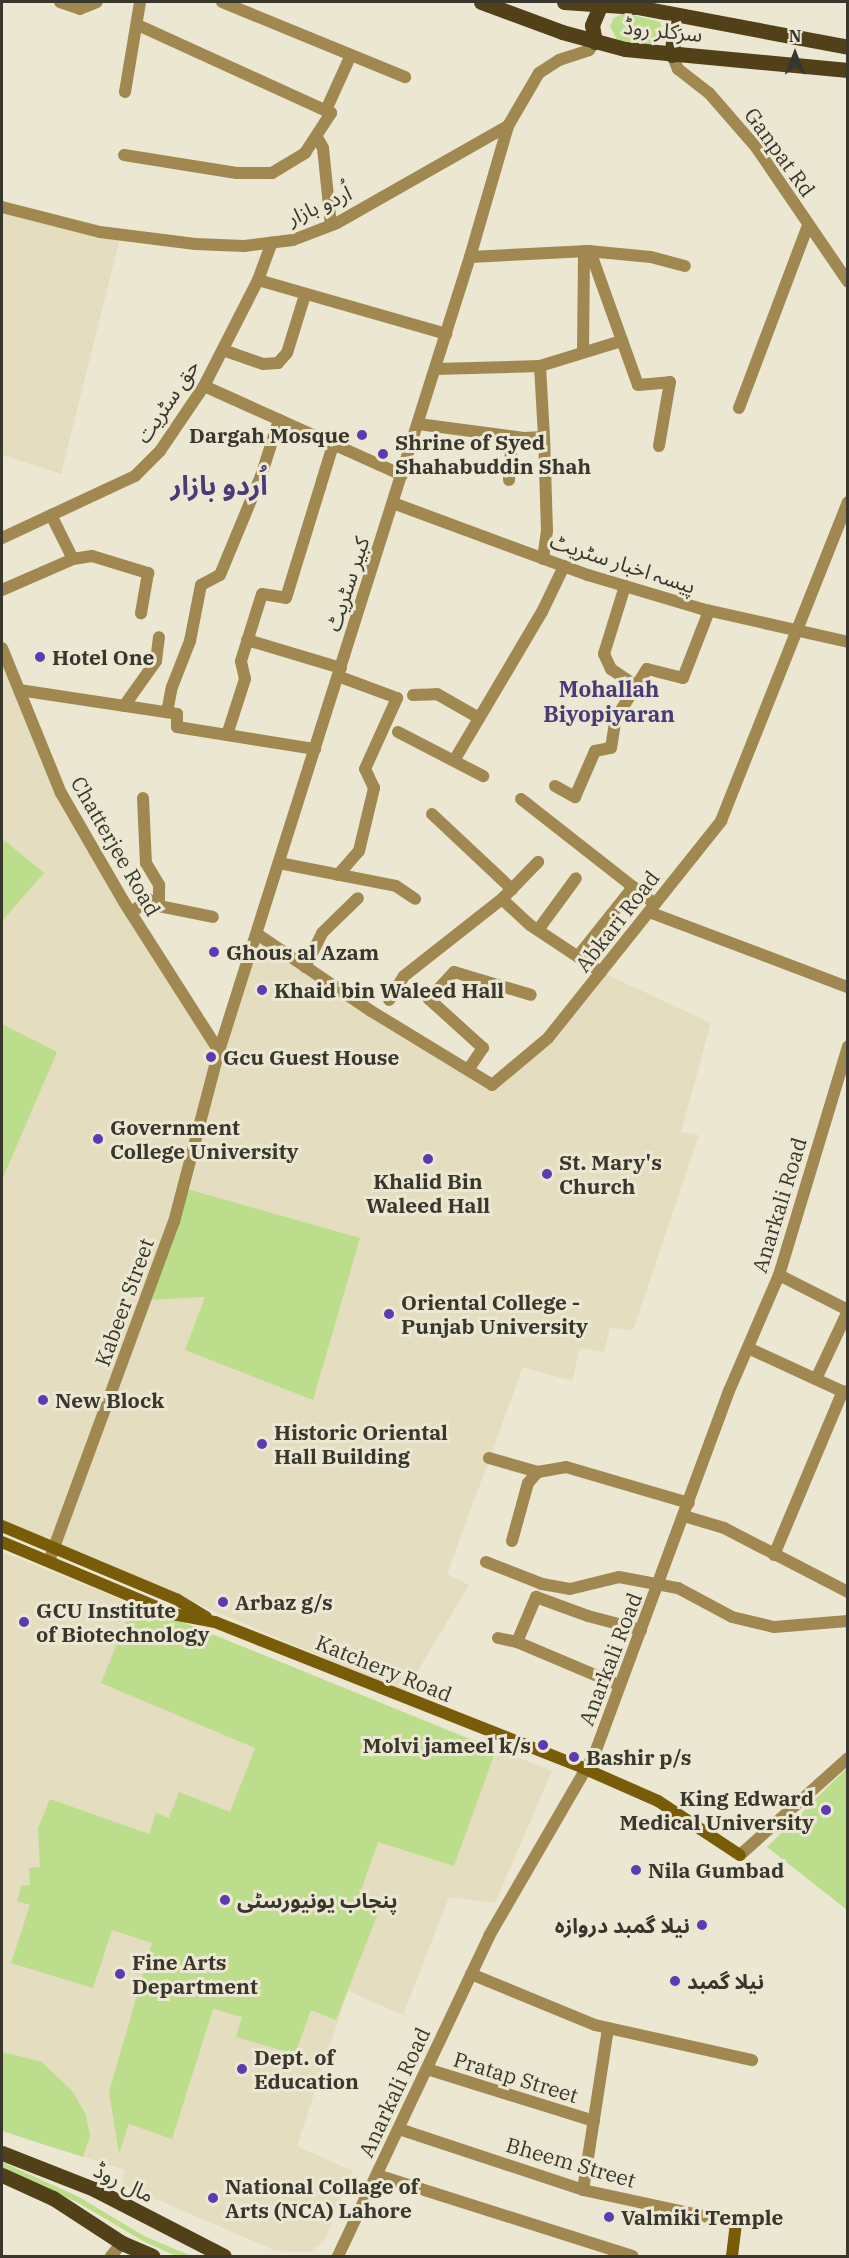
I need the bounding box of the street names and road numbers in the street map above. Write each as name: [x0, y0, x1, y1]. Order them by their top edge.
street label: سرکلر روڈ: [622, 13, 704, 47]
street label: Ganpat Rd: [739, 103, 821, 201]
street label: اُردو بازار: [283, 180, 355, 230]
street label: حق سٹریت: [130, 354, 204, 448]
street label: پیسہ اخبار سٹریٹ: [547, 528, 699, 598]
street label: کبیر سٹریٹ: [320, 533, 374, 635]
street label: Chatterjee Road: [66, 772, 166, 920]
street label: Abkari Road: [570, 865, 664, 977]
street label: Anarkali Road: [746, 1134, 812, 1276]
street label: Kabeer Street: [89, 1235, 159, 1369]
street label: Anarkali Road: [573, 1589, 647, 1729]
street label: Katchery Road: [312, 1629, 456, 1707]
street label: Anarkali Road: [353, 2023, 435, 2161]
street label: Pratap Street: [451, 2046, 581, 2108]
street label: Bheem Street: [503, 2131, 639, 2193]
street label: مال روڈ: [90, 2157, 158, 2207]

